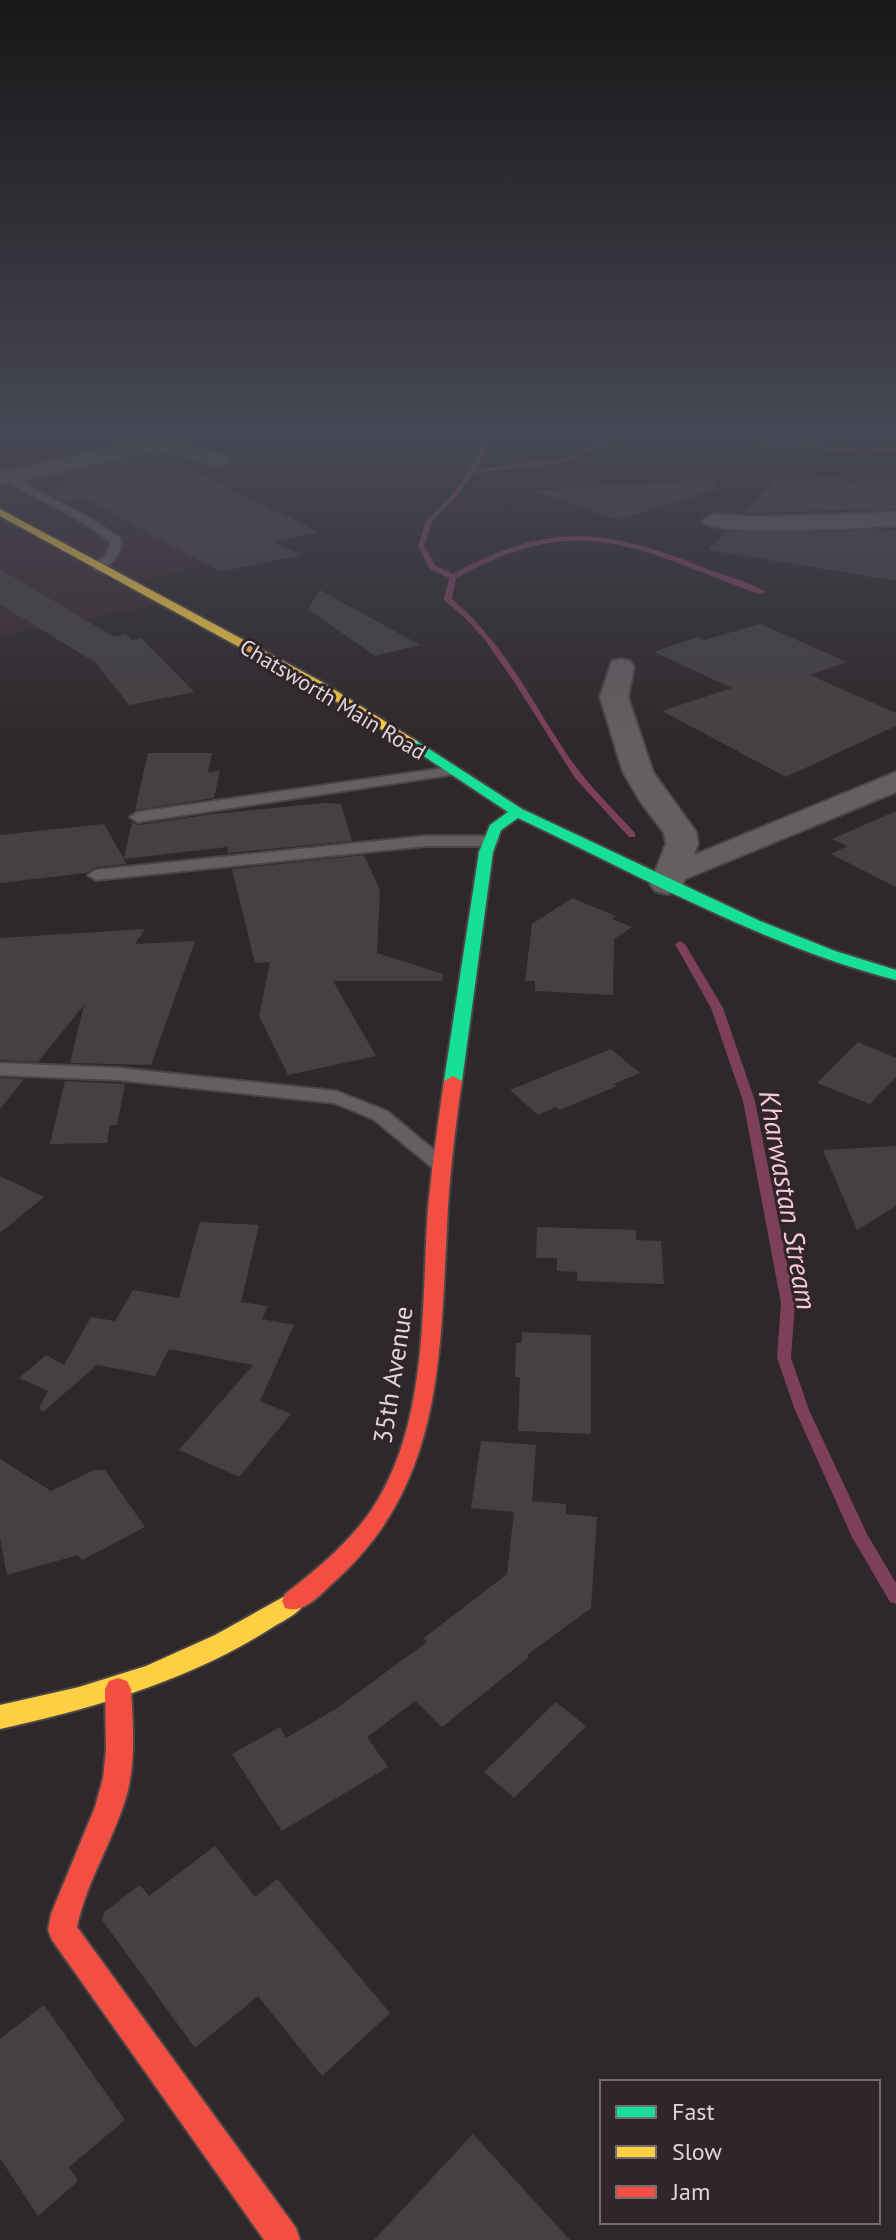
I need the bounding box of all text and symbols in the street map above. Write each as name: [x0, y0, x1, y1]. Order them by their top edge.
street label: Chatsworth Main Road: [235, 632, 431, 766]
water label: Kharwastan Stream: [751, 1087, 826, 1313]
street label: 35th Avenue: [365, 1304, 420, 1446]
legend: [600, 2080, 880, 2224]
text: Fast: [672, 2096, 715, 2127]
text: Slow: [672, 2136, 722, 2167]
text: Jam: [671, 2176, 710, 2207]

